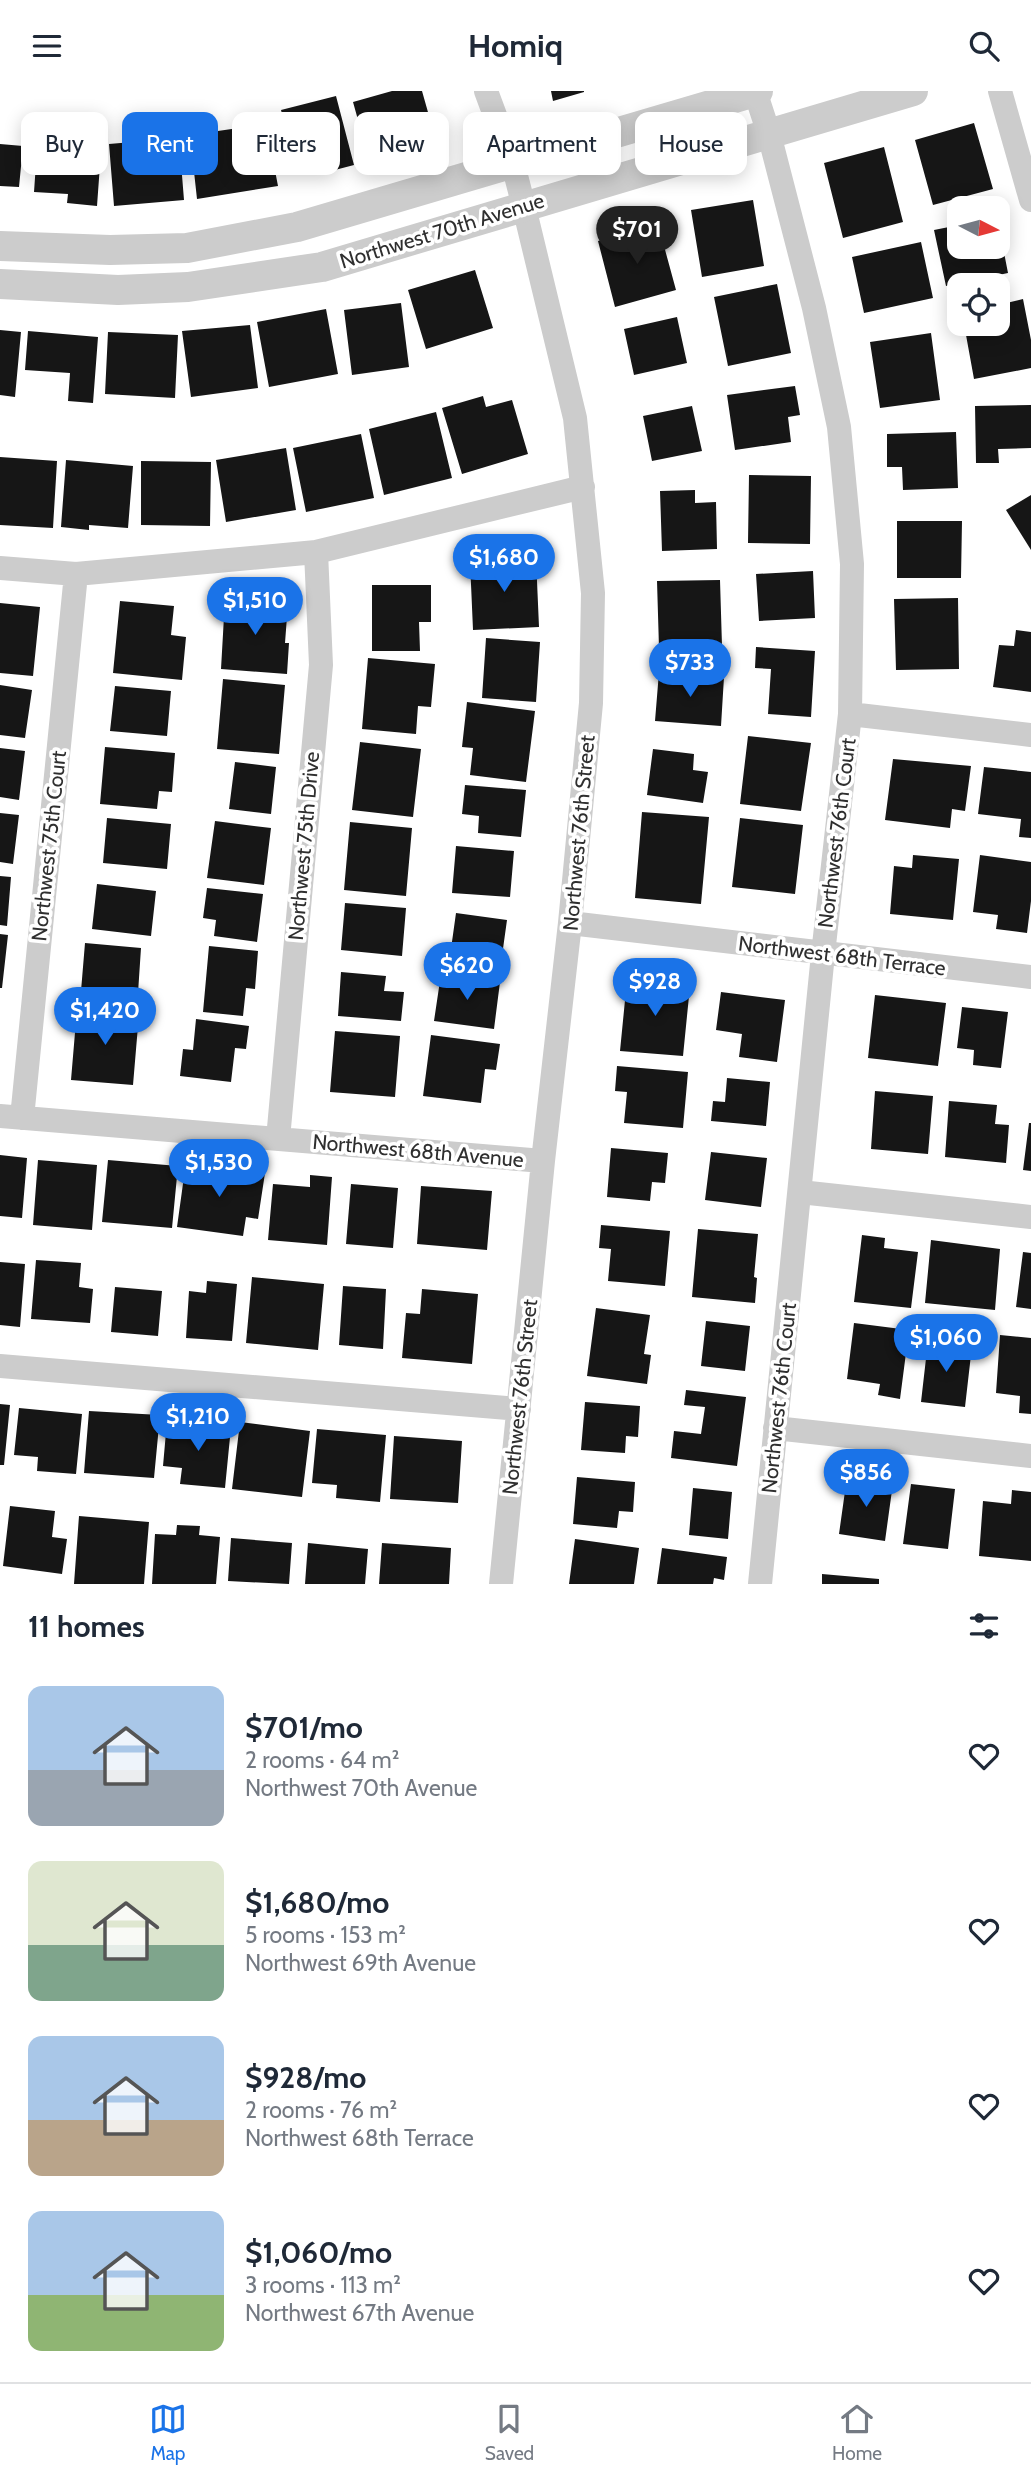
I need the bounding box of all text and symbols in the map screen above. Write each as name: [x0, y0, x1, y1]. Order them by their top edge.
text: Homiq: [468, 26, 563, 65]
icon: menu: [28, 27, 66, 65]
icon: search: [965, 27, 1003, 65]
chip: Buy: [21, 112, 108, 175]
chip: Rent: [122, 112, 218, 175]
chip: Filters: [232, 112, 340, 175]
chip: New: [354, 112, 449, 175]
chip: Apartment: [463, 112, 621, 175]
chip: House: [635, 112, 747, 175]
street label: Northwest 70th Avenue: [337, 187, 547, 273]
north arrow: [947, 196, 1010, 259]
map controls: [947, 196, 1010, 336]
pin: $701: [596, 207, 678, 266]
text: $701: [612, 215, 662, 243]
button: locate: [947, 273, 1010, 336]
pin: $1,680: [447, 535, 561, 594]
text: $1,680: [469, 543, 539, 571]
pin: $1,510: [198, 577, 312, 637]
text: $1,510: [223, 586, 287, 614]
pin: $733: [649, 639, 731, 699]
text: $733: [665, 648, 715, 676]
street label: Northwest 76th Street: [557, 734, 600, 932]
street label: Northwest 76th Court: [812, 736, 861, 929]
street label: Northwest 75th Court: [26, 749, 71, 942]
street label: Northwest 75th Drive: [283, 750, 324, 941]
street label: Northwest 68th Terrace: [737, 930, 947, 981]
pin: $620: [426, 943, 508, 1002]
text: $620: [440, 951, 494, 979]
pin: $928: [614, 958, 696, 1018]
text: $928: [629, 967, 681, 995]
pin: $1,420: [48, 988, 162, 1047]
text: $1,420: [70, 996, 140, 1024]
street label: Northwest 68th Avenue: [311, 1129, 525, 1172]
pin: $1,530: [162, 1139, 276, 1199]
text: $1,530: [185, 1148, 253, 1176]
street label: Northwest 76th Street: [497, 1298, 542, 1496]
street label: Northwest 76th Court: [756, 1301, 801, 1494]
pin: $1,060: [889, 1315, 1003, 1374]
text: $1,060: [910, 1323, 982, 1351]
pin: $1,210: [141, 1393, 255, 1453]
text: $1,210: [166, 1402, 230, 1430]
pin: $856: [825, 1449, 907, 1509]
text: $856: [840, 1458, 892, 1486]
icon: filters: [965, 1607, 1003, 1645]
text: 11 homes: [28, 1608, 145, 1645]
text: $701/mo: [245, 1709, 363, 1746]
icon: home: [84, 1714, 168, 1798]
icon: heart: [965, 1737, 1003, 1775]
text: 2 rooms · 64 m²: [245, 1746, 399, 1774]
text: Northwest 70th Avenue: [245, 1774, 477, 1802]
text: $1,680/mo: [245, 1884, 389, 1921]
icon: home: [84, 1889, 168, 1973]
icon: heart: [965, 1912, 1003, 1950]
text: 5 rooms · 153 m²: [245, 1921, 406, 1949]
text: Northwest 69th Avenue: [245, 1949, 476, 1977]
text: $928/mo: [245, 2059, 366, 2096]
icon: home: [84, 2064, 168, 2148]
icon: heart: [965, 2087, 1003, 2125]
text: 2 rooms · 76 m²: [245, 2096, 397, 2124]
text: Northwest 68th Terrace: [245, 2124, 474, 2152]
text: $1,060/mo: [245, 2234, 392, 2271]
icon: home: [84, 2239, 168, 2323]
icon: heart: [965, 2262, 1003, 2300]
text: 3 rooms · 113 m²: [245, 2271, 401, 2299]
text: Northwest 67th Avenue: [245, 2299, 474, 2327]
tab: Map: [149, 2400, 187, 2465]
tab: Saved: [485, 2400, 534, 2465]
tab: Home: [832, 2400, 882, 2465]

